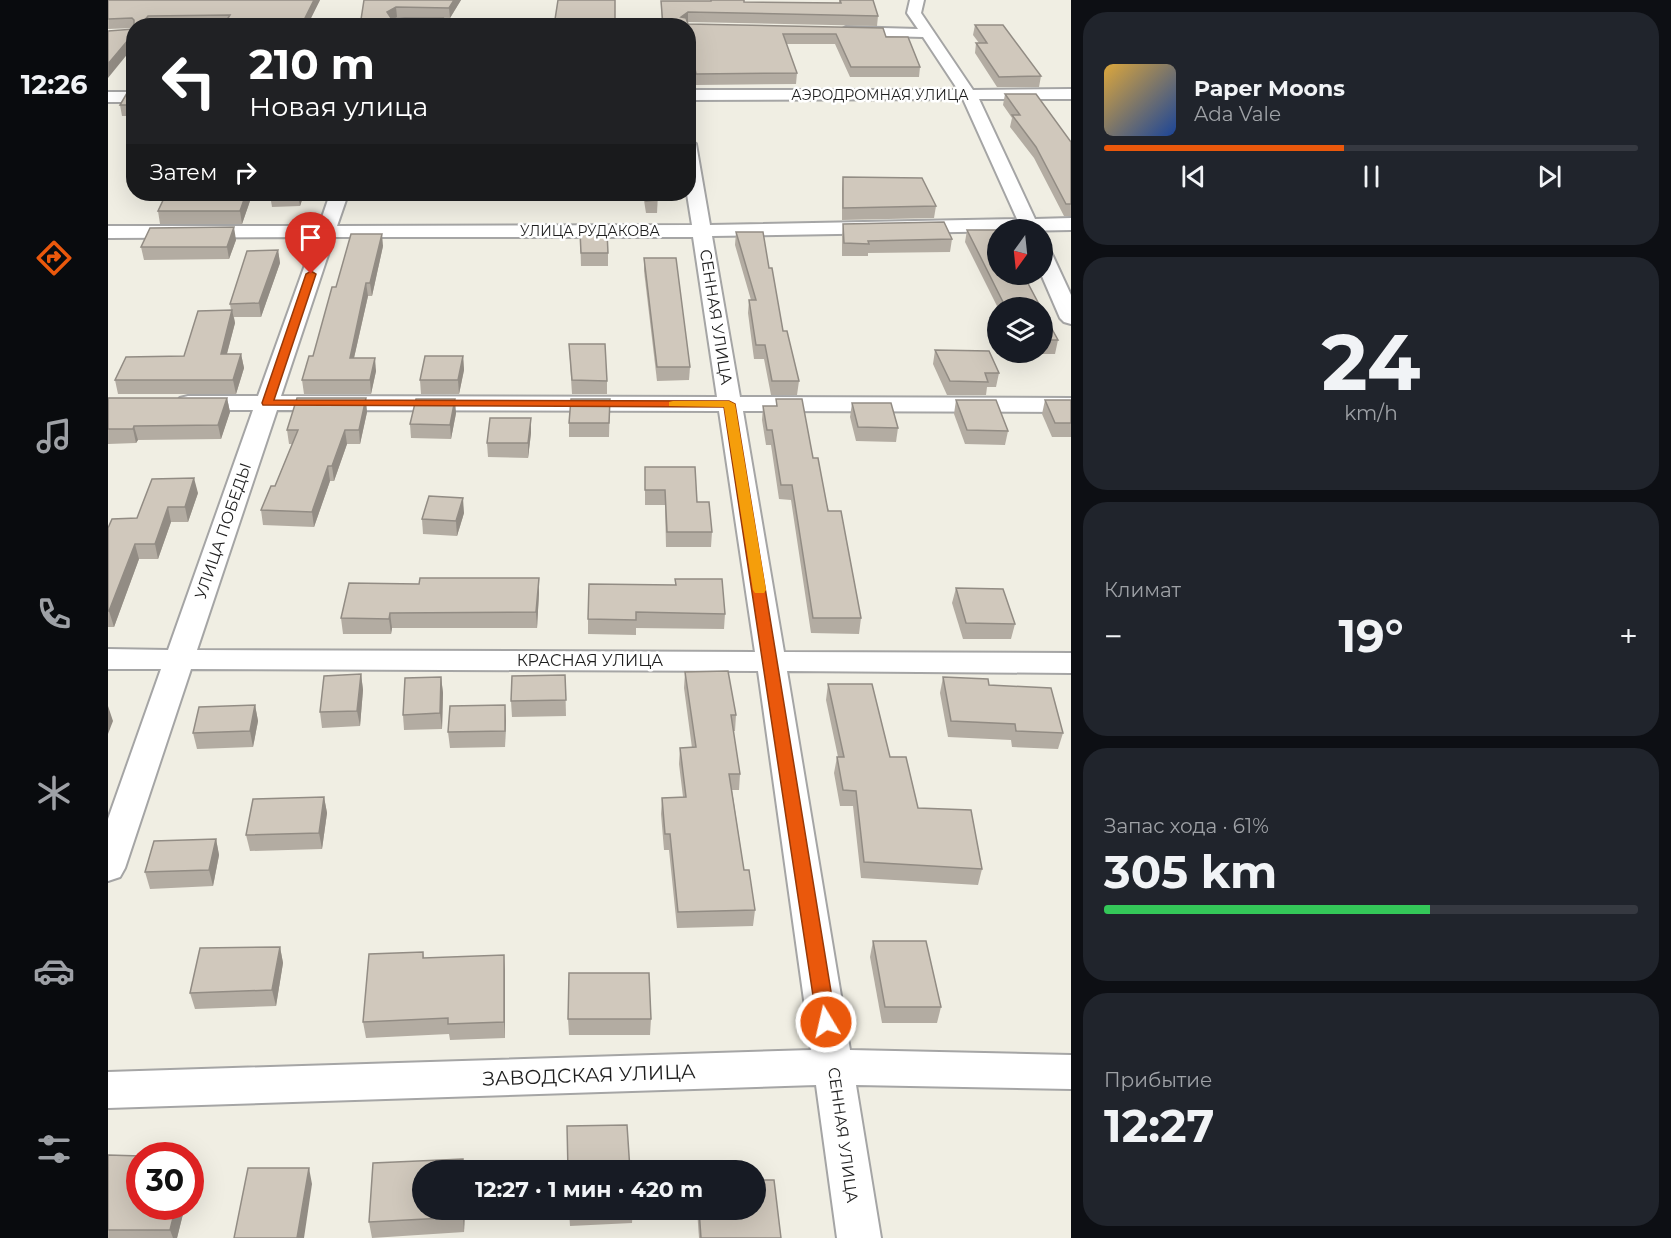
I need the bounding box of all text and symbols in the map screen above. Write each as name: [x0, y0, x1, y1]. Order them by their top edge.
text: 210 m: [249, 38, 375, 90]
icon: left: [150, 42, 228, 120]
text: 12:26: [21, 68, 87, 101]
text: Paper Moons: [1194, 75, 1345, 102]
street label: АЭРОДРОМНАЯ УЛИЦА: [791, 86, 969, 104]
text: Новая улица: [249, 90, 428, 123]
text: Ada Vale: [1194, 102, 1281, 126]
icon: right: [229, 156, 262, 189]
text: Затем: [150, 159, 217, 186]
icon: previous: [1177, 160, 1210, 193]
icon: pause: [1355, 160, 1388, 193]
icon: next: [1533, 160, 1566, 193]
pin: [285, 212, 336, 274]
north arrow: [987, 219, 1053, 285]
map controls: [987, 219, 1053, 363]
icon: arrive: [294, 221, 327, 254]
street label: УЛИЦА РУДАКОВА: [520, 222, 661, 240]
icon: directions: [33, 237, 75, 279]
street label: СЕННАЯ УЛИЦА: [696, 248, 736, 386]
button: layers: [987, 297, 1053, 363]
text: 24: [1322, 314, 1420, 410]
text: km/h: [1344, 401, 1398, 425]
icon: music: [33, 415, 75, 457]
street label: УЛИЦА ПОБЕДЫ: [191, 460, 255, 602]
text: Климат: [1104, 578, 1181, 602]
icon: phone: [33, 593, 75, 635]
text: 19°: [1338, 608, 1404, 663]
text: −: [1104, 616, 1123, 656]
text: +: [1619, 616, 1638, 656]
street label: КРАСНАЯ УЛИЦА: [517, 651, 663, 670]
icon: climate: [33, 772, 75, 814]
text: Запас хода · 61%: [1104, 814, 1269, 838]
text: 305 km: [1104, 844, 1277, 899]
icon: car: [33, 950, 75, 992]
position arrow: [794, 990, 858, 1054]
street label: ЗАВОДСКАЯ УЛИЦА: [482, 1059, 696, 1091]
street label: СЕННАЯ УЛИЦА: [824, 1066, 862, 1204]
text: Прибытие: [1104, 1068, 1212, 1092]
text: 12:27: [1104, 1098, 1214, 1153]
icon: filters: [33, 1128, 75, 1170]
speed limit sign: 30: [126, 1142, 204, 1220]
text: 12:27 · 1 мин · 420 m: [475, 1176, 703, 1203]

